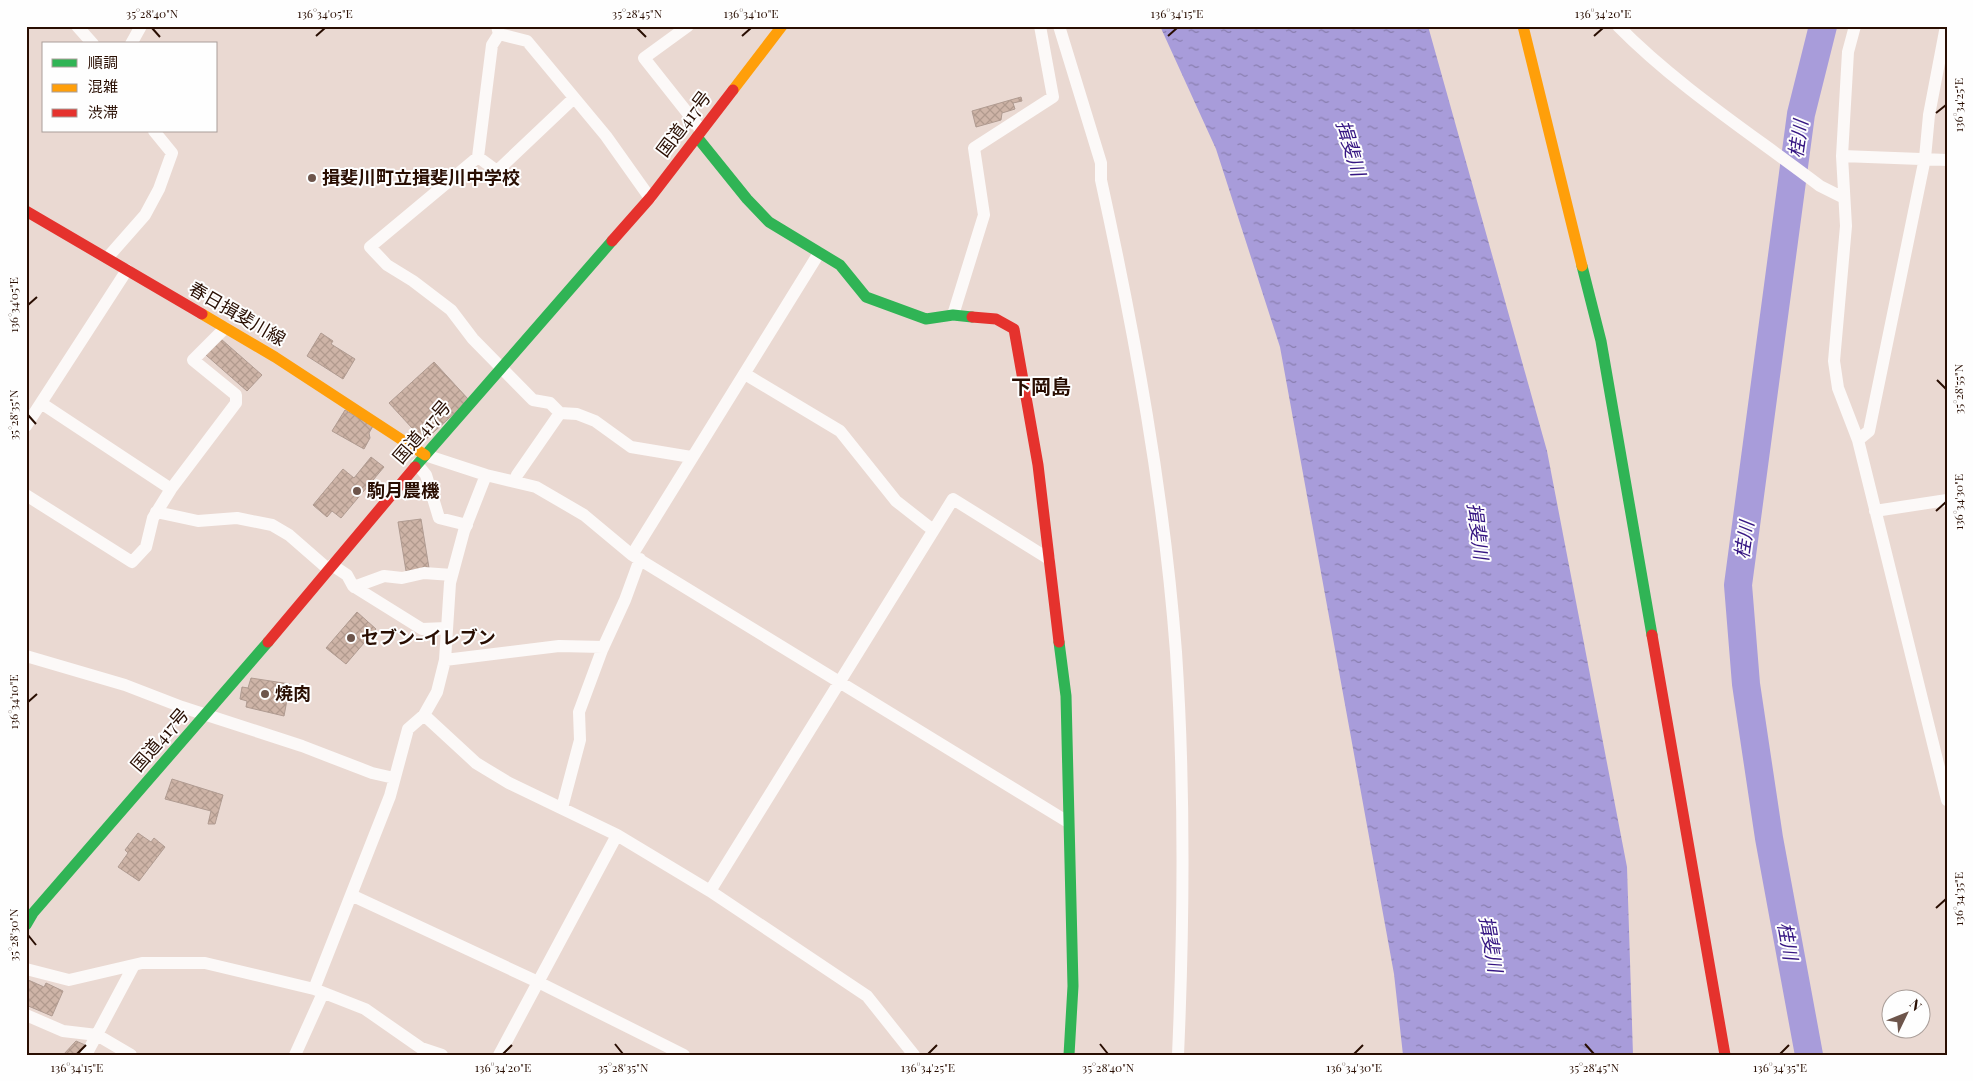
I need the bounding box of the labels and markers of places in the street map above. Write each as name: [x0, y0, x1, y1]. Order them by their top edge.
place label: 揖斐川町立揖斐川中学校: [322, 165, 520, 189]
marker: 揖斐川町立揖斐川中学校: [306, 172, 318, 184]
place label: 駒月農機: [367, 478, 440, 502]
marker: 駒月農機: [351, 485, 363, 497]
place label: セブン-イレブン: [361, 625, 496, 649]
marker: セブン-イレブン: [345, 632, 357, 644]
place label: 焼肉: [275, 681, 311, 705]
marker: 焼肉: [259, 688, 271, 700]

